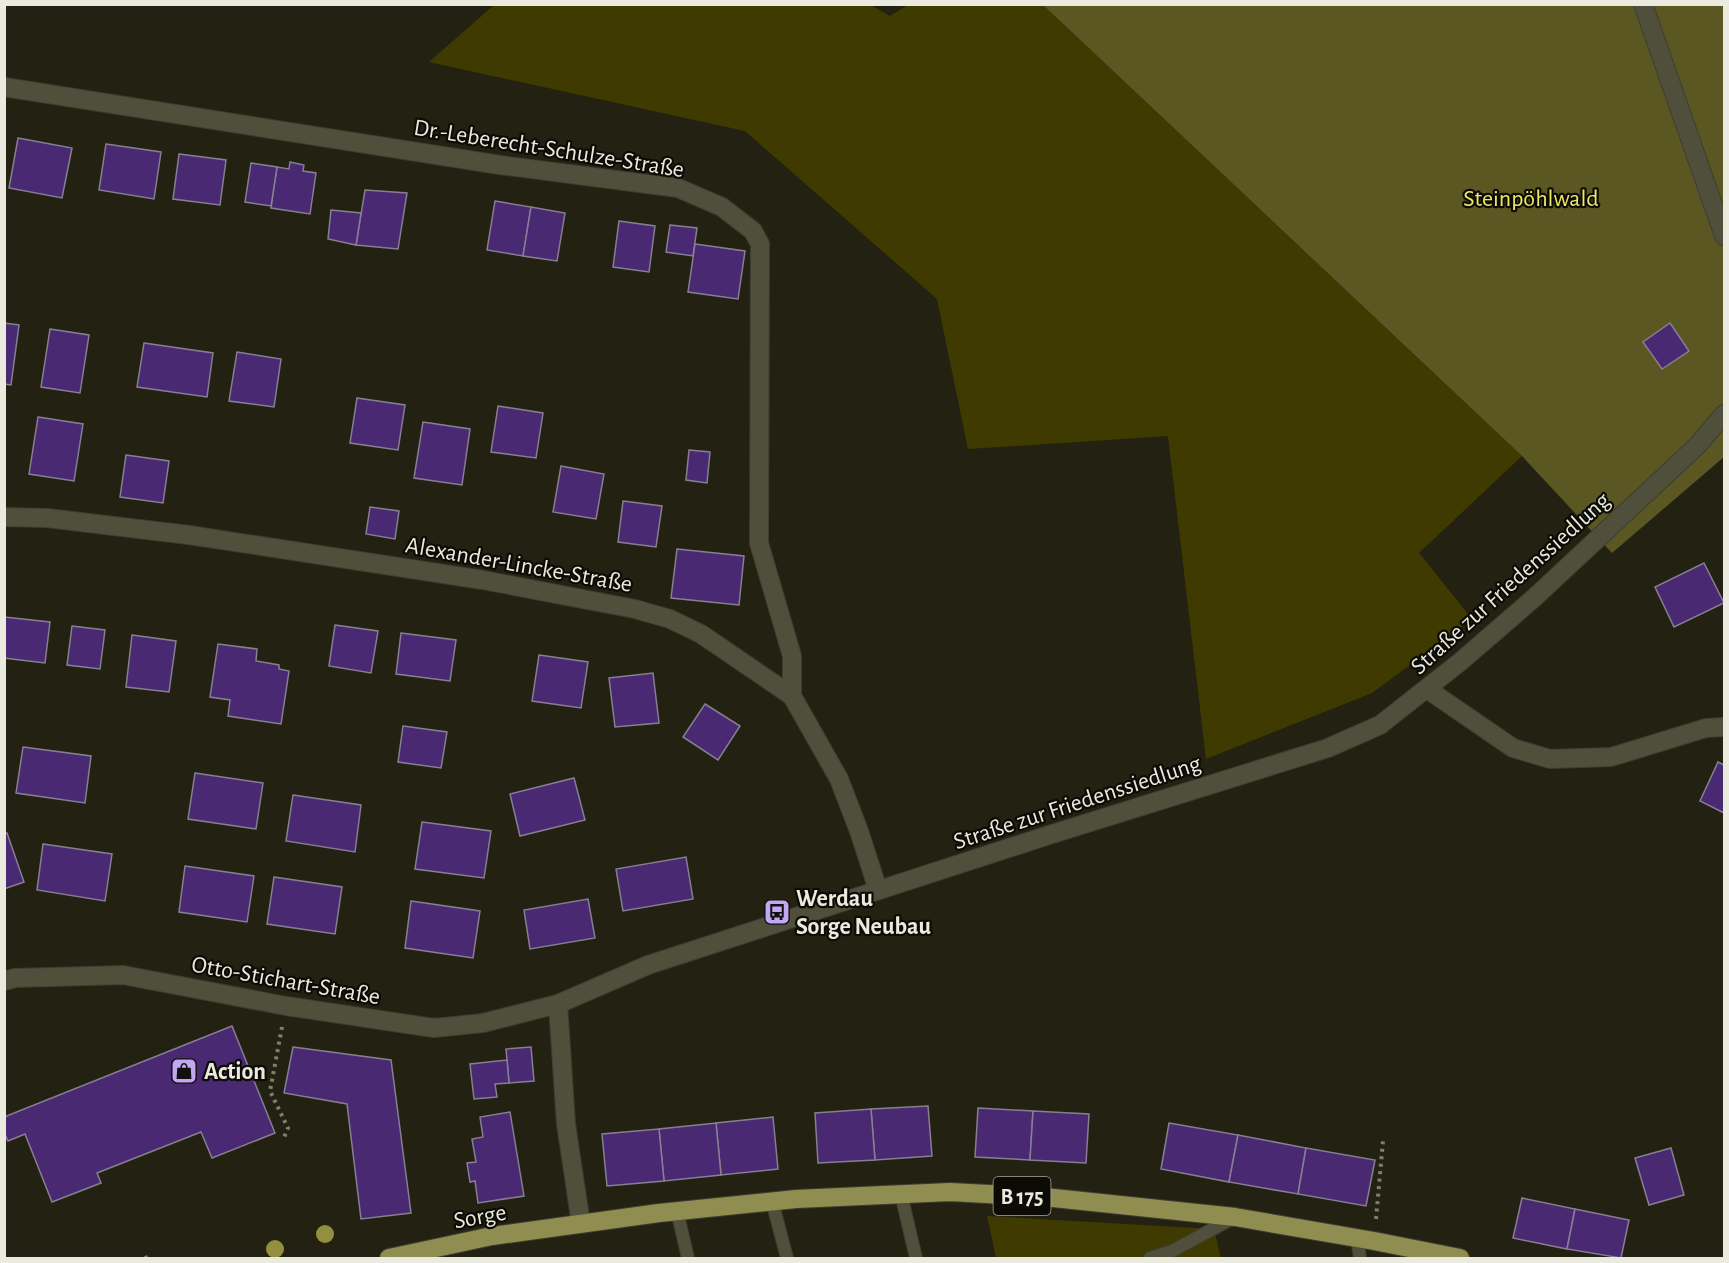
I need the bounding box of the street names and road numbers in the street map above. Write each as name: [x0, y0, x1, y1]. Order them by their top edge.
street label: Dr.-Leberecht-Schulze-Straße: [412, 116, 686, 182]
street label: Straße zur Friedenssiedlung: [1407, 488, 1615, 679]
street label: Alexander-Lincke-Straße: [404, 533, 634, 597]
street label: Straße zur Friedenssiedlung: [951, 751, 1204, 854]
street label: Otto-Stichart-Straße: [190, 953, 382, 1009]
road number: B 175: [994, 1177, 1050, 1215]
street label: Sorge: [452, 1201, 508, 1233]

